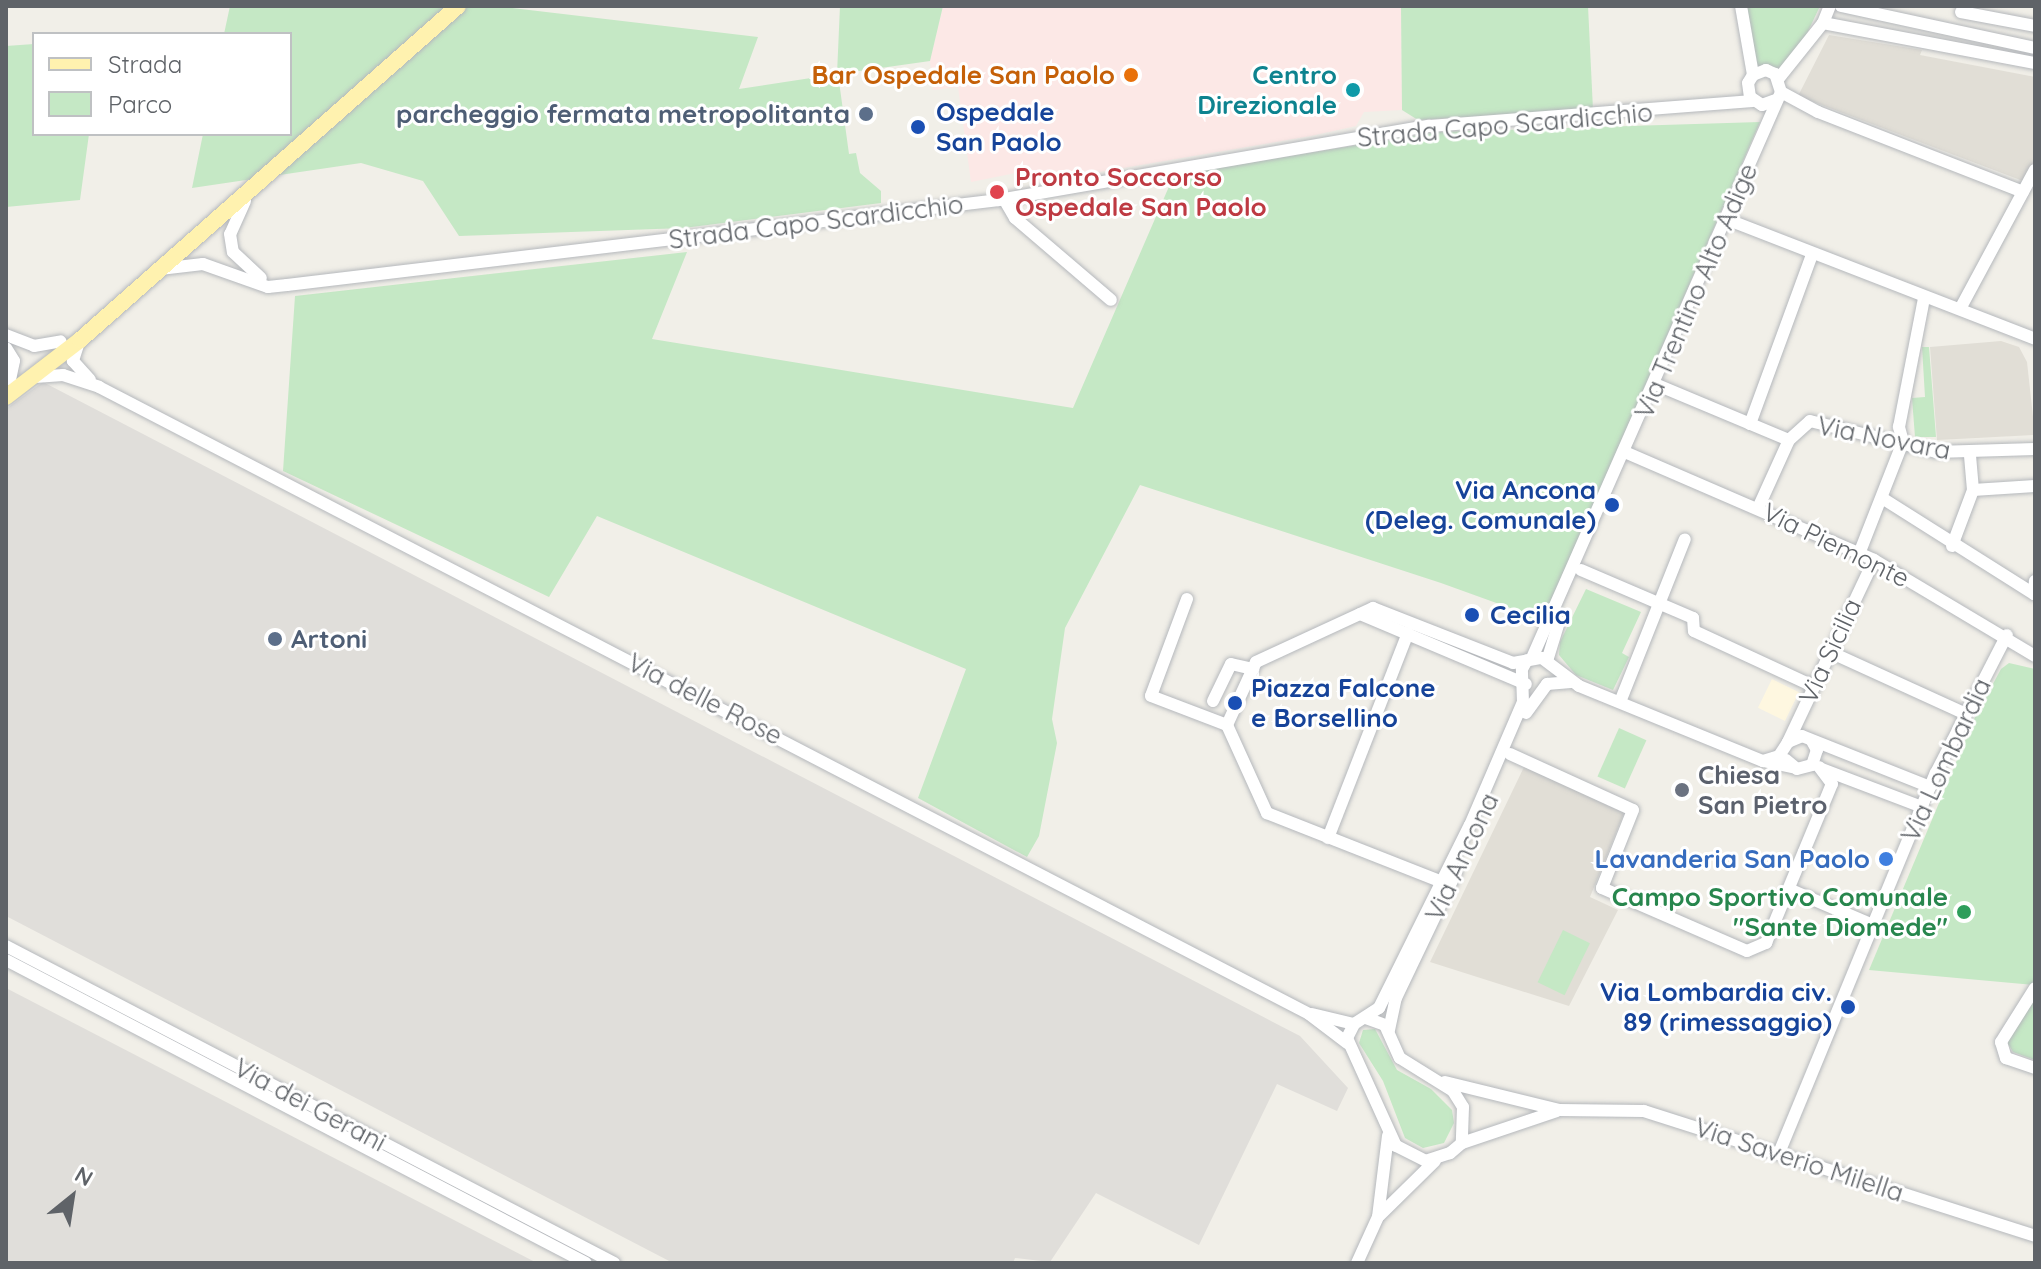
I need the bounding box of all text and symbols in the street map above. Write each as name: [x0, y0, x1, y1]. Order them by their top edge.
legend: [32, 32, 292, 136]
text: Strada: [108, 49, 182, 79]
place label: Bar Ospedale San Paolo: [811, 59, 1115, 91]
place label: Centro Direzionale: [1197, 59, 1337, 120]
marker: Bar Ospedale San Paolo: [1122, 66, 1140, 84]
marker: Centro Direzionale: [1344, 81, 1362, 99]
text: Parco: [108, 89, 172, 119]
place label: Ospedale San Paolo: [936, 96, 1062, 158]
street label: Strada Capo Scardicchio: [1356, 97, 1654, 153]
place label: parcheggio fermata metropolitanta: [396, 98, 850, 130]
marker: parcheggio fermata metropolitanta: [857, 105, 875, 123]
marker: Ospedale San Paolo: [907, 116, 929, 138]
street label: Via Trentino Alto Adige: [1628, 159, 1764, 423]
place label: Pronto Soccorso Ospedale San Paolo: [1015, 161, 1267, 222]
marker: Pronto Soccorso Ospedale San Paolo: [986, 181, 1008, 203]
street label: Strada Capo Scardicchio: [667, 188, 965, 256]
street label: Via Novara: [1815, 410, 1953, 466]
place label: Via Ancona (Deleg. Comunale): [1365, 474, 1596, 536]
marker: Via Ancona (Deleg. Comunale): [1603, 496, 1621, 514]
street label: Via Piemonte: [1758, 496, 1914, 594]
street label: Via Sicilia: [1792, 594, 1868, 708]
place label: Cecilia: [1490, 599, 1571, 631]
marker: Cecilia: [1461, 604, 1483, 626]
place label: Artoni: [291, 623, 367, 655]
marker: Artoni: [266, 630, 284, 648]
street label: Via delle Rose: [622, 647, 788, 751]
place label: Piazza Falcone e Borsellino: [1251, 672, 1436, 734]
street label: Via Lombardia: [1894, 673, 1998, 847]
marker: Piazza Falcone e Borsellino: [1226, 694, 1244, 712]
place label: Chiesa San Pietro: [1698, 759, 1827, 820]
marker: Chiesa San Pietro: [1673, 781, 1691, 799]
street label: Via Ancona: [1419, 788, 1505, 926]
place label: Lavanderia San Paolo: [1595, 843, 1870, 875]
marker: Lavanderia San Paolo: [1877, 850, 1895, 868]
place label: Campo Sportivo Comunale "Sante Diomede": [1612, 881, 1948, 942]
marker: Campo Sportivo Comunale "Sante Diomede": [1955, 903, 1973, 921]
place label: Via Lombardia civ. 89 (rimessaggio): [1600, 976, 1832, 1038]
marker: Via Lombardia civ. 89 (rimessaggio): [1839, 998, 1857, 1016]
street label: Via dei Gerani: [229, 1052, 391, 1158]
street label: Via Saverio Milella: [1691, 1112, 1907, 1208]
north arrow: [32, 1157, 112, 1237]
text: N: [70, 1160, 98, 1192]

